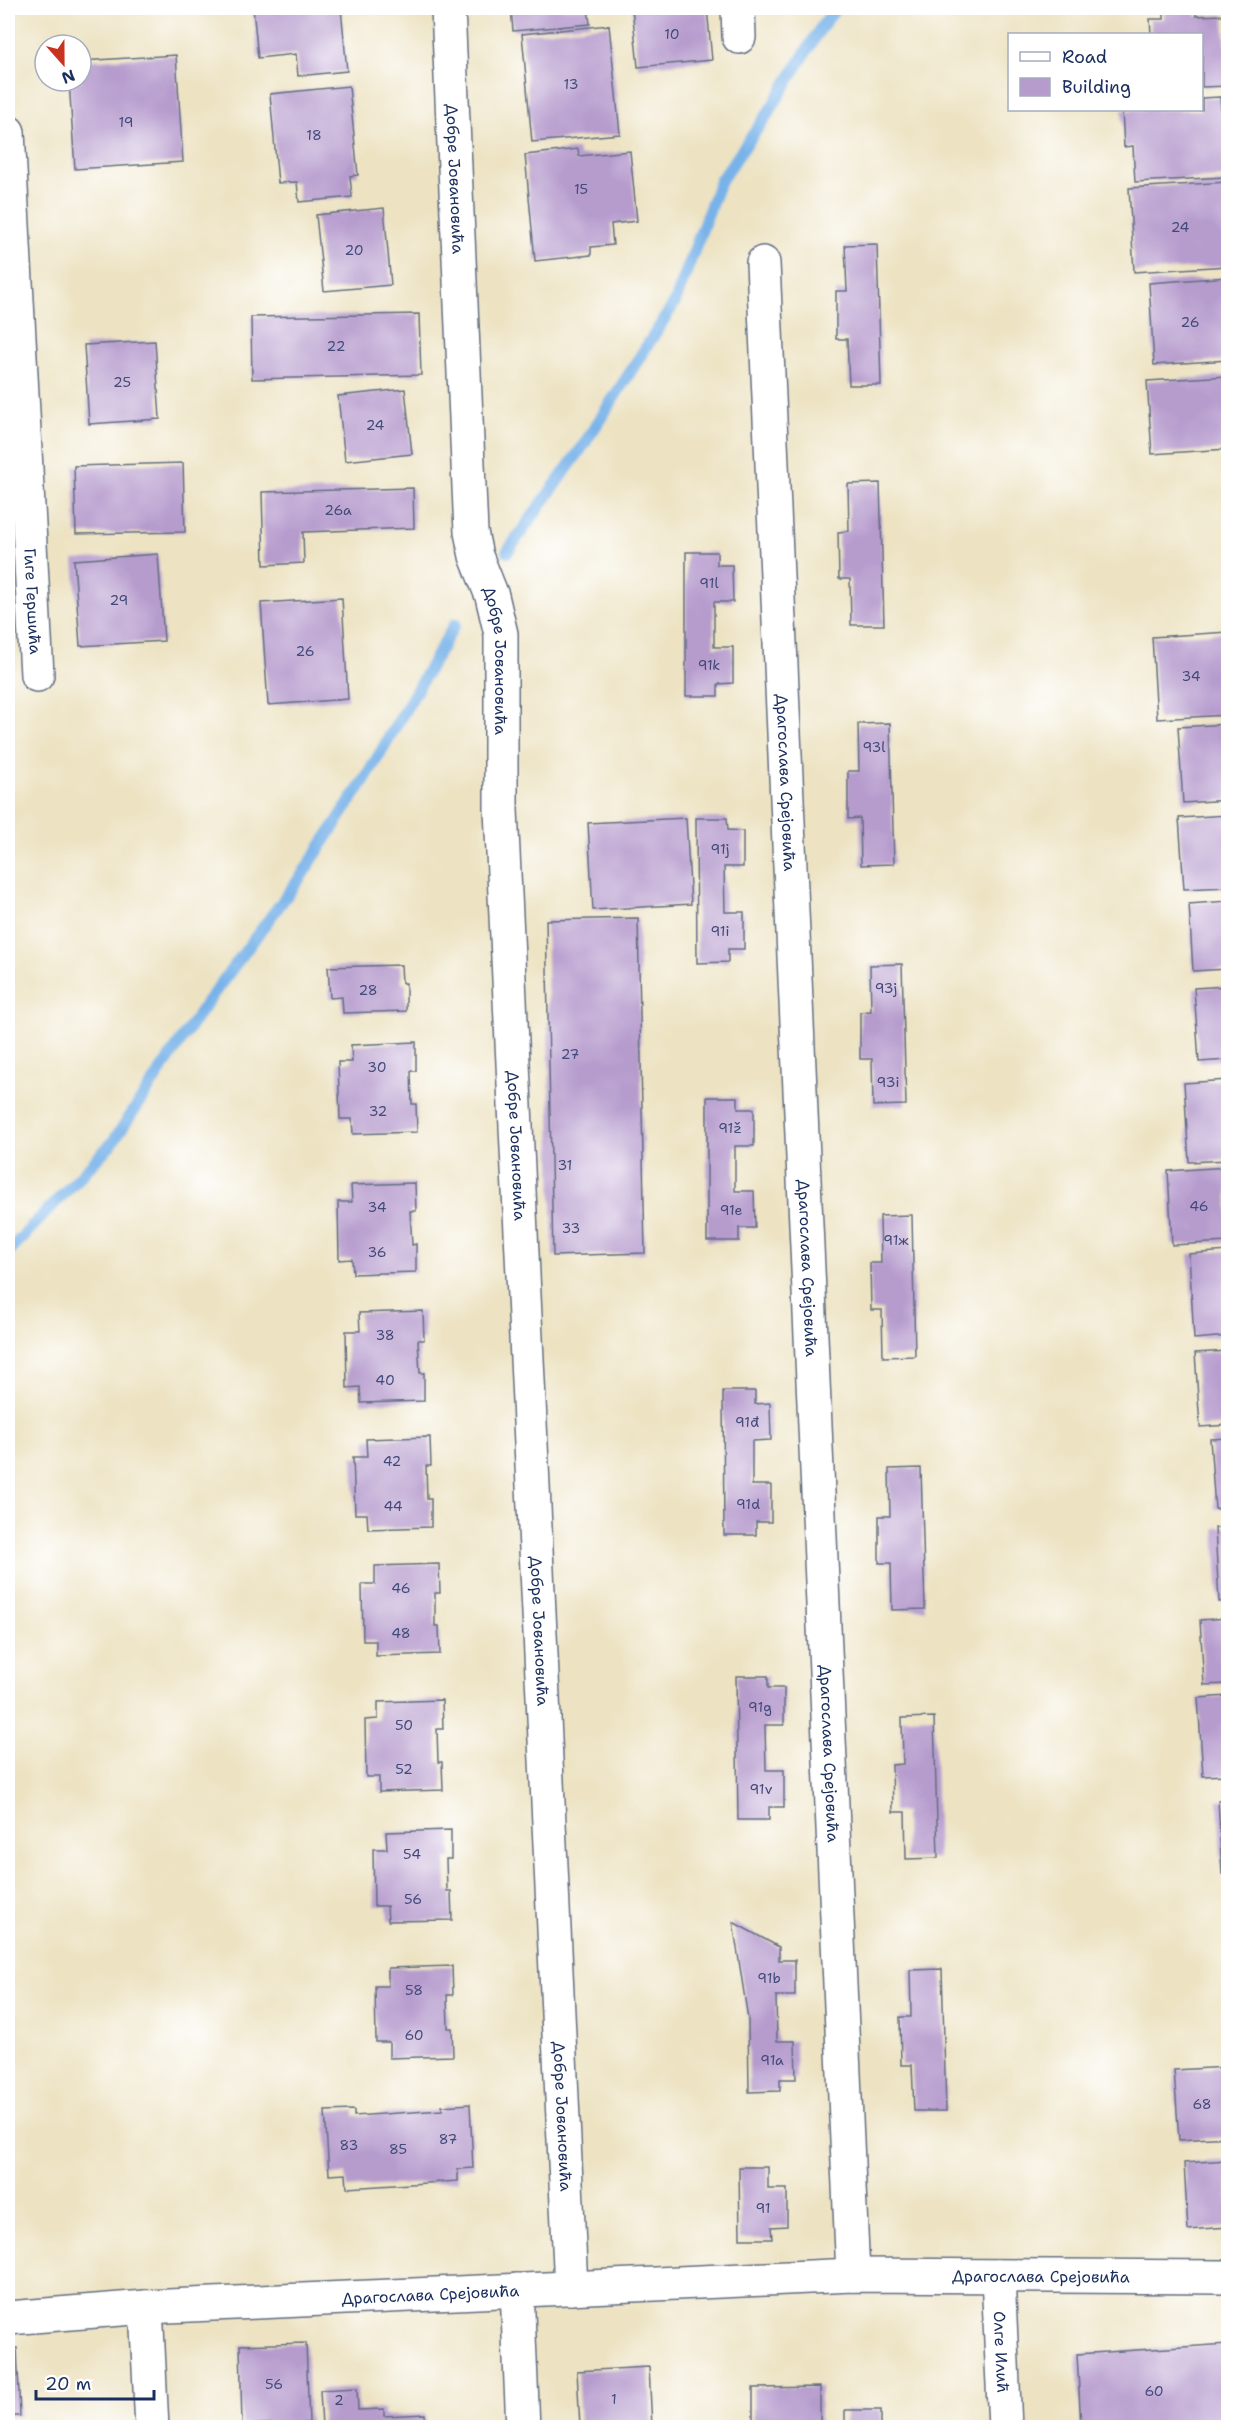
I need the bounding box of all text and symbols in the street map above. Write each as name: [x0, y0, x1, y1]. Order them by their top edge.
house number: 10: [664, 25, 680, 43]
north arrow: [33, 33, 93, 93]
legend: [1008, 33, 1203, 111]
text: Road: [1062, 45, 1107, 69]
text: N: [59, 64, 78, 89]
house number: 13: [564, 75, 578, 93]
text: Building: [1062, 75, 1131, 99]
street label: Добре Јовановића: [441, 103, 469, 254]
house number: 19: [118, 113, 134, 131]
house number: 18: [306, 126, 322, 144]
house number: 15: [574, 180, 588, 198]
house number: 24: [1171, 218, 1190, 236]
house number: 20: [344, 241, 364, 259]
house number: 26: [1181, 313, 1200, 331]
house number: 22: [327, 337, 345, 355]
house number: 25: [113, 373, 131, 391]
house number: 24: [366, 416, 385, 434]
house number: 26a: [324, 501, 352, 519]
street label: Гиге Гершића: [19, 548, 46, 655]
house number: 91l: [699, 574, 719, 592]
street label: Добре Јовановића: [478, 583, 511, 735]
house number: 29: [110, 591, 128, 609]
house number: 26: [296, 642, 315, 660]
house number: 91k: [698, 656, 720, 674]
house number: 34: [1181, 667, 1201, 685]
street label: Драгослава Срејовића: [771, 693, 800, 872]
house number: 93l: [862, 738, 886, 756]
house number: 91j: [711, 840, 729, 858]
house number: 91i: [710, 922, 730, 940]
house number: 93j: [875, 979, 897, 997]
house number: 28: [358, 981, 378, 999]
house number: 27: [561, 1045, 579, 1063]
house number: 30: [367, 1058, 387, 1076]
street label: Добре Јовановића: [502, 1070, 530, 1221]
house number: 93i: [877, 1073, 899, 1091]
house number: 32: [369, 1102, 387, 1120]
house number: 91ž: [718, 1119, 742, 1137]
house number: 31: [558, 1156, 572, 1174]
street label: Драгослава Срејовића: [793, 1179, 822, 1357]
house number: 46: [1189, 1197, 1209, 1215]
house number: 34: [367, 1198, 387, 1216]
house number: 91e: [720, 1201, 742, 1219]
house number: 33: [562, 1219, 580, 1237]
house number: 91ж: [883, 1231, 909, 1249]
house number: 36: [367, 1243, 387, 1261]
house number: 38: [375, 1326, 395, 1344]
house number: 40: [375, 1371, 395, 1389]
house number: 91đ: [735, 1413, 759, 1431]
house number: 42: [383, 1452, 401, 1470]
house number: 91d: [736, 1495, 760, 1513]
house number: 44: [383, 1497, 403, 1515]
street label: Добре Јовановића: [525, 1555, 553, 1707]
house number: 46: [391, 1579, 411, 1597]
house number: 48: [391, 1624, 411, 1642]
street label: Драгослава Срејовића: [815, 1664, 844, 1843]
house number: 91g: [748, 1698, 772, 1716]
house number: 50: [395, 1716, 413, 1734]
house number: 52: [395, 1760, 413, 1778]
house number: 91v: [750, 1780, 773, 1798]
house number: 54: [403, 1845, 421, 1863]
house number: 56: [404, 1890, 422, 1908]
house number: 91b: [757, 1969, 781, 1987]
house number: 58: [405, 1981, 423, 1999]
house number: 60: [404, 2026, 424, 2044]
street label: Добре Јовановића: [548, 2041, 576, 2192]
house number: 91a: [760, 2051, 784, 2069]
house number: 68: [1192, 2095, 1212, 2113]
house number: 87: [439, 2130, 457, 2148]
house number: 83: [340, 2136, 358, 2154]
house number: 85: [389, 2140, 407, 2158]
house number: 91: [755, 2199, 771, 2217]
street label: Драгослава Срејовића: [952, 2266, 1130, 2287]
street label: Драгослава Срејовића: [341, 2280, 520, 2309]
street label: Олге Илић: [989, 2311, 1013, 2393]
scale bar: [36, 2363, 154, 2401]
text: 20 m: [45, 2372, 91, 2396]
house number: 56: [265, 2375, 283, 2393]
house number: 60: [1144, 2382, 1164, 2400]
house number: 1: [611, 2390, 617, 2408]
house number: 2: [334, 2391, 344, 2409]

